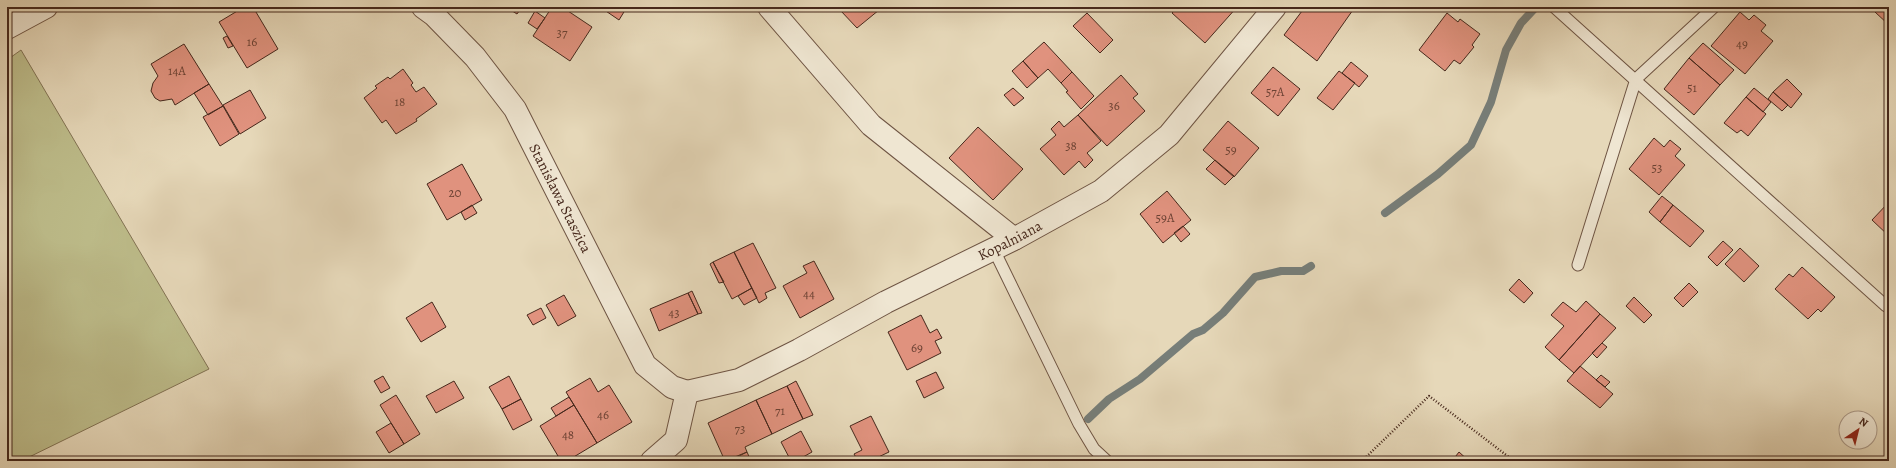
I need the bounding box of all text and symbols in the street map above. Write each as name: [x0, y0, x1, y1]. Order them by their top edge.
house number: 37: [557, 24, 568, 41]
house number: 16: [247, 33, 257, 50]
house number: 49: [1736, 35, 1748, 52]
house number: 14A: [168, 62, 186, 79]
house number: 51: [1687, 79, 1698, 96]
house number: 57A: [1266, 83, 1285, 100]
house number: 18: [395, 93, 405, 110]
house number: 36: [1108, 97, 1120, 114]
house number: 38: [1065, 137, 1077, 154]
street label: Stanisława Staszica: [524, 140, 596, 256]
house number: 59: [1225, 141, 1237, 158]
house number: 53: [1652, 159, 1663, 176]
house number: 20: [448, 184, 462, 201]
house number: 59A: [1155, 209, 1175, 226]
street label: Kopalniana: [974, 216, 1045, 265]
house number: 44: [803, 285, 815, 302]
house number: 43: [668, 304, 680, 321]
house number: 69: [911, 339, 923, 356]
house number: 71: [775, 402, 786, 419]
house number: 46: [597, 406, 609, 423]
north arrow: [1838, 410, 1878, 450]
text: N: [1856, 414, 1871, 431]
house number: 73: [735, 420, 745, 437]
house number: 48: [562, 426, 574, 443]

